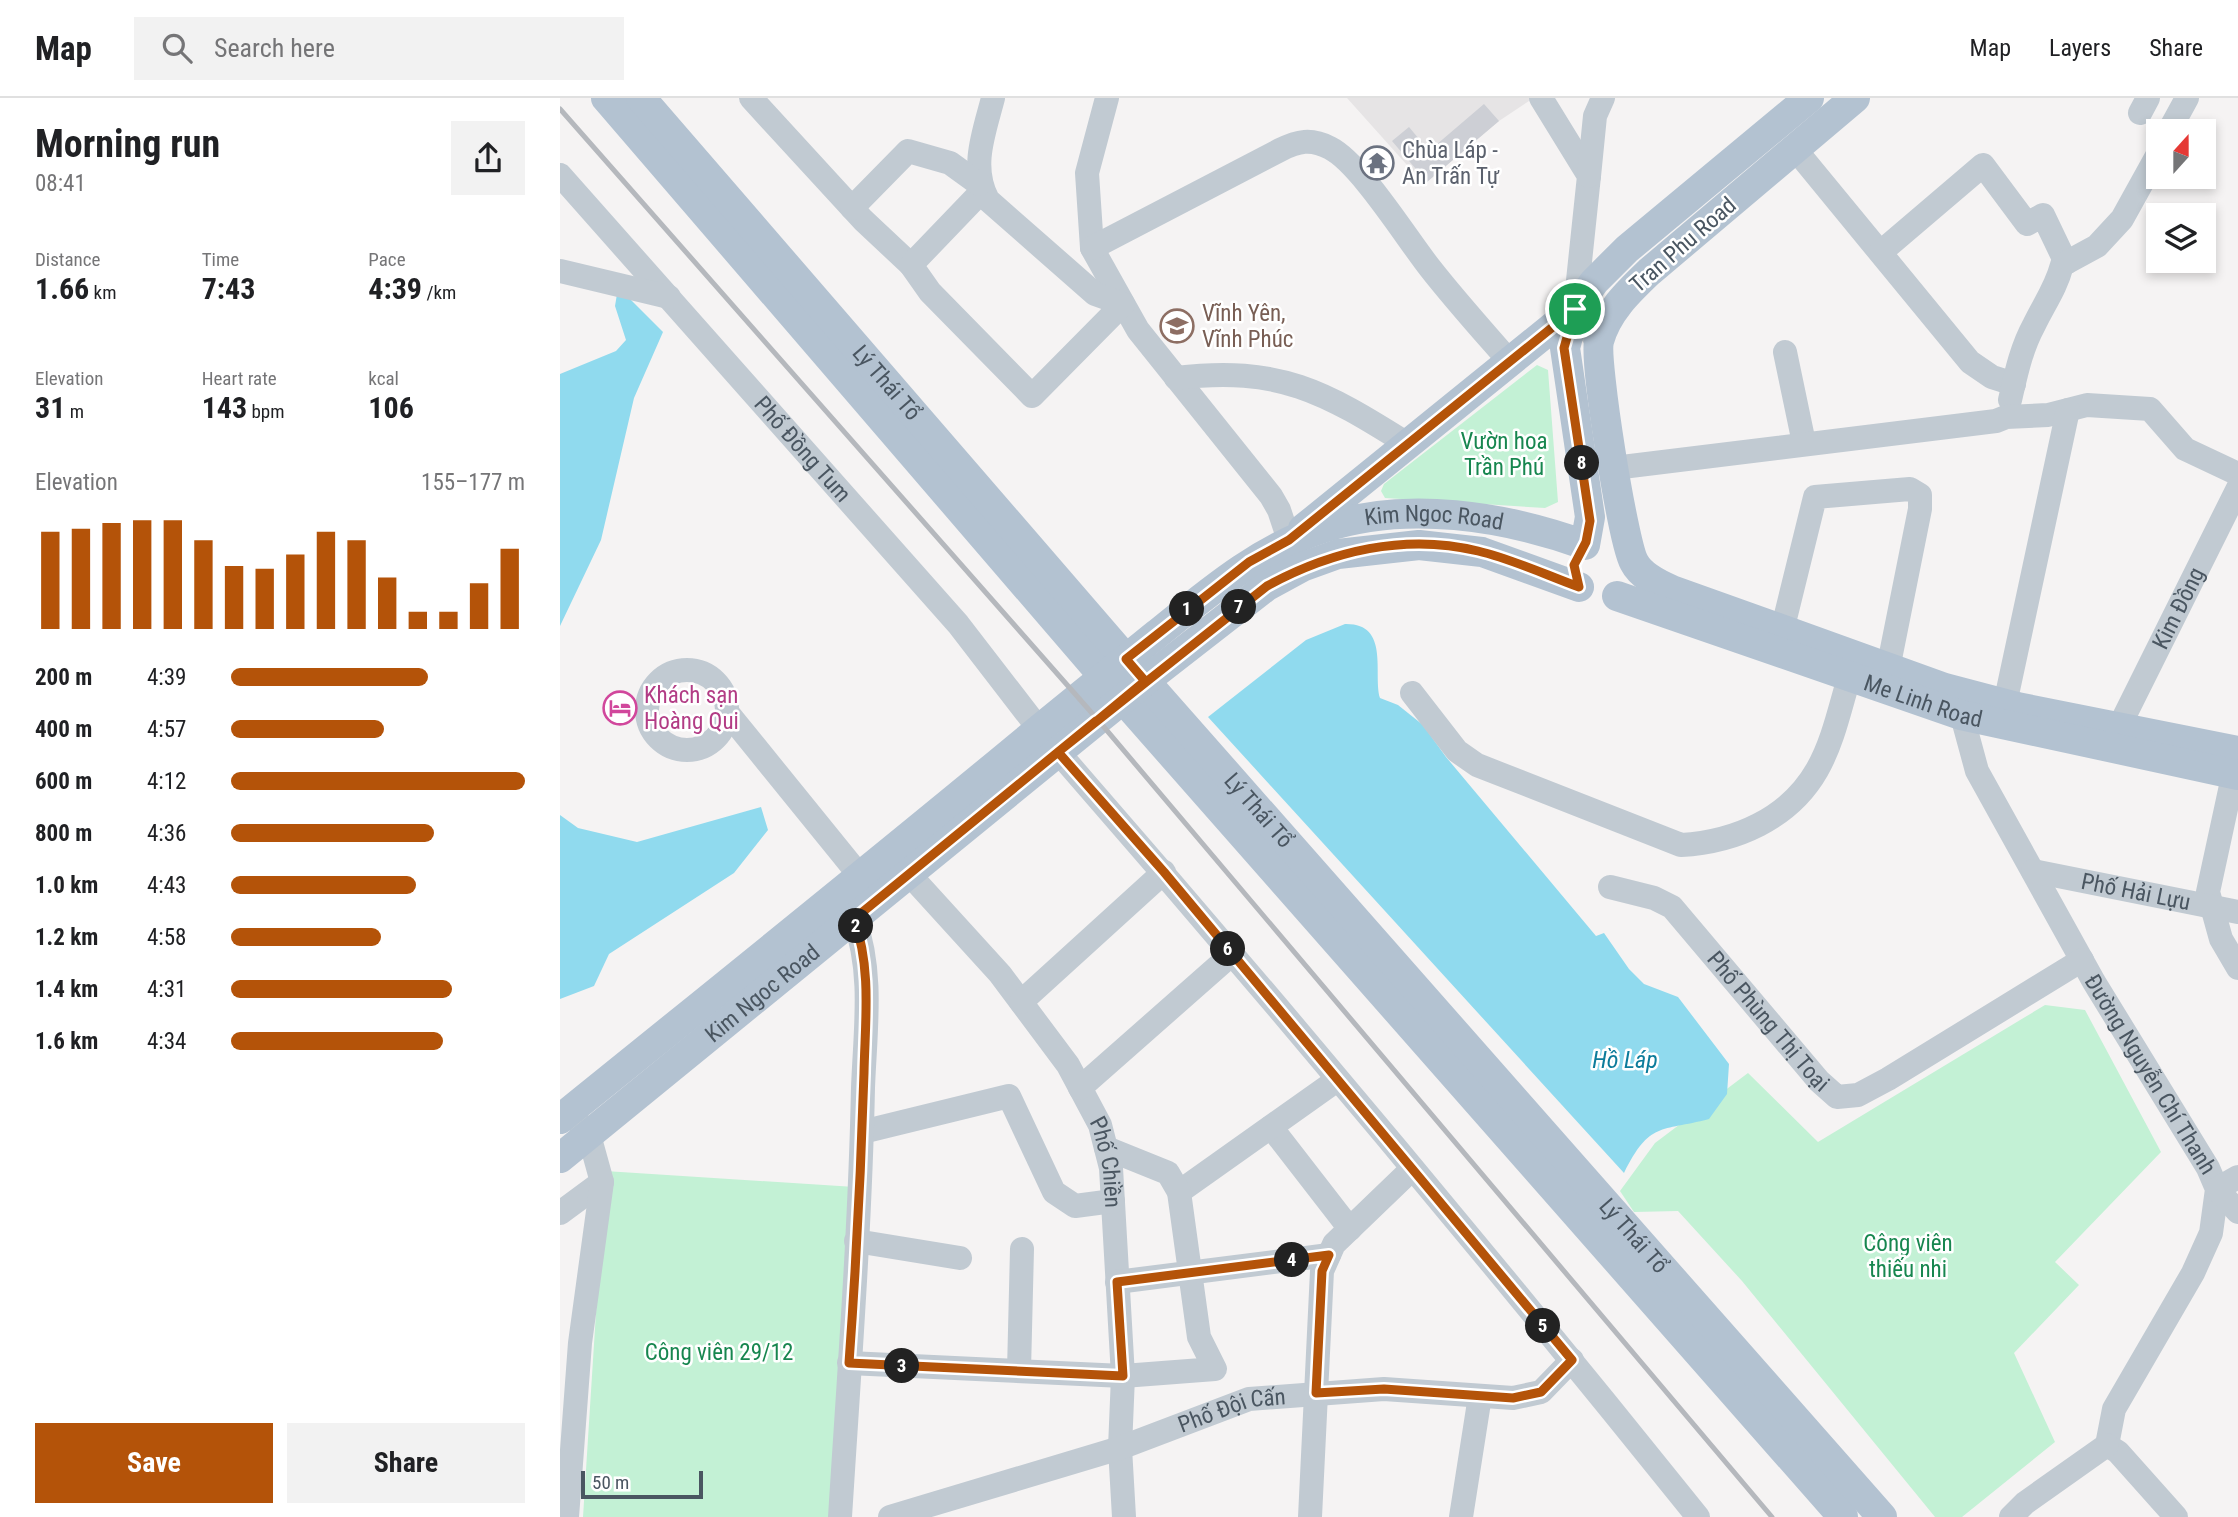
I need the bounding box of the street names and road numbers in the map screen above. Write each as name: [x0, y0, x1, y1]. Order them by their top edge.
street label: Tran Phu Road: [1624, 192, 1742, 298]
street label: Lý Thái Tổ: [847, 339, 927, 426]
street label: Phố Đồng Tum: [749, 390, 857, 507]
street label: Kim Ngoc Road: [1363, 500, 1506, 535]
street label: Kim Đồng: [2146, 563, 2210, 654]
street label: Me Linh Road: [1860, 669, 1985, 733]
street label: Lý Thái Tổ: [1219, 767, 1299, 853]
street label: Phố Hải Lựu: [2079, 867, 2193, 916]
street label: Kim Ngoc Road: [700, 938, 825, 1048]
street label: Phố Phùng Thị Toại: [1702, 946, 1835, 1097]
street label: Đường Nguyễn Chí Thanh: [2079, 969, 2222, 1179]
street label: Phố Chiền: [1084, 1112, 1127, 1209]
street label: Lý Thái Tổ: [1594, 1193, 1674, 1278]
street label: Phố Đội Cấn: [1174, 1383, 1287, 1438]

